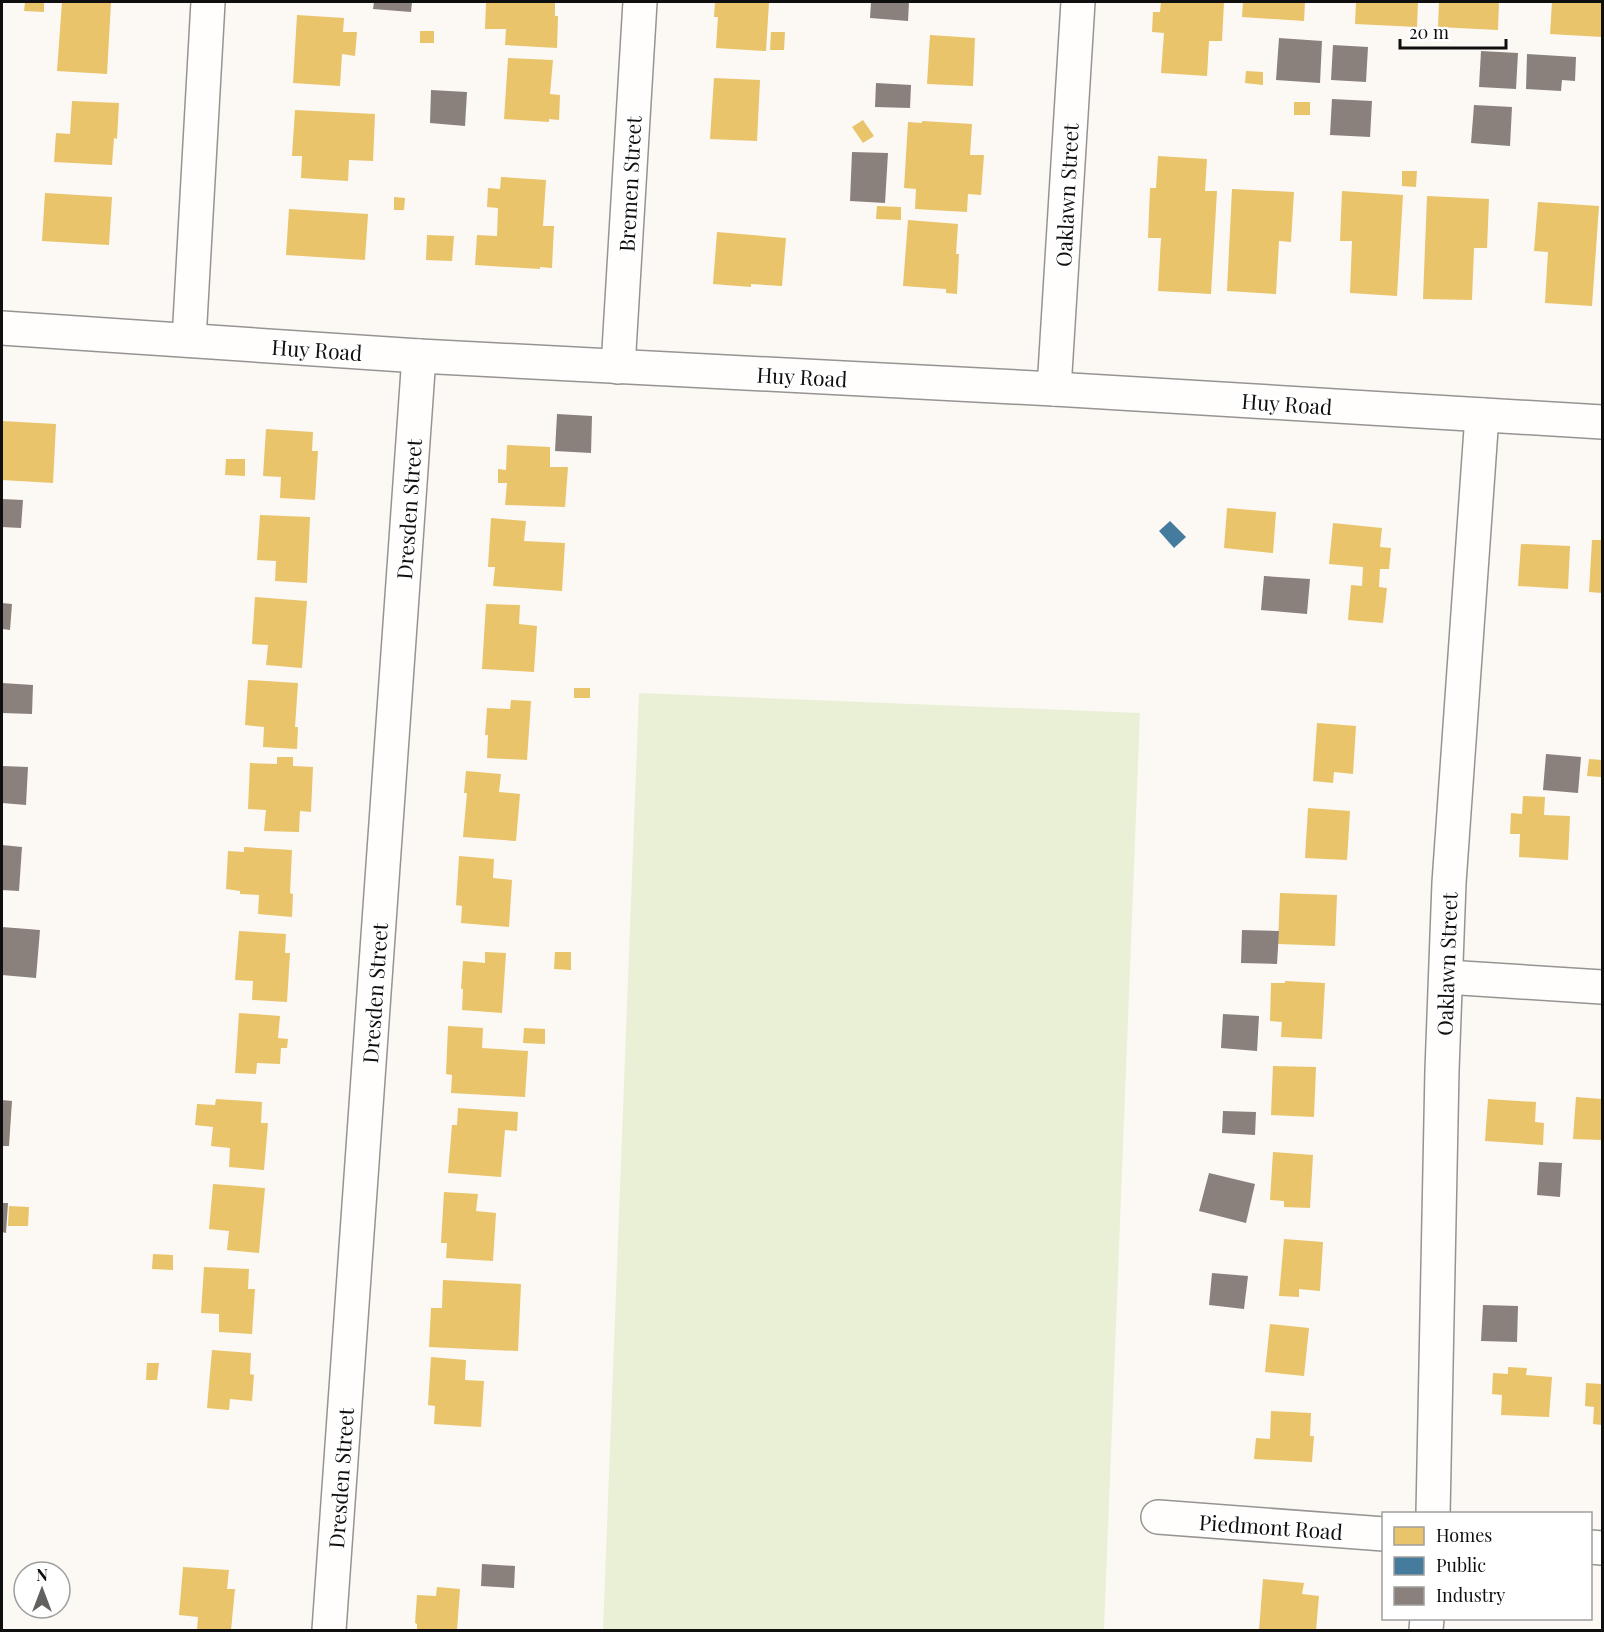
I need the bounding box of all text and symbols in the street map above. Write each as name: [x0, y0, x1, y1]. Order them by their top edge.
scale bar: [1400, 12, 1506, 50]
text: 20 m: [1409, 20, 1449, 44]
street label: Bremen Street: [611, 115, 647, 253]
street label: Oaklawn Street: [1048, 122, 1084, 267]
street label: Huy Road: [271, 332, 363, 366]
street label: Huy Road: [756, 360, 848, 392]
street label: Huy Road: [1241, 386, 1333, 420]
street label: Dresden Street: [389, 437, 427, 580]
street label: Oaklawn Street: [1430, 891, 1463, 1036]
street label: Dresden Street: [355, 921, 393, 1064]
street label: Dresden Street: [321, 1406, 359, 1549]
street label: Piedmont Road: [1198, 1507, 1344, 1545]
legend: [1382, 1512, 1592, 1620]
text: Homes: [1436, 1523, 1492, 1547]
text: Public: [1436, 1553, 1486, 1577]
north arrow: [12, 1560, 72, 1620]
text: N: [36, 1564, 48, 1585]
text: Industry: [1436, 1583, 1505, 1607]

